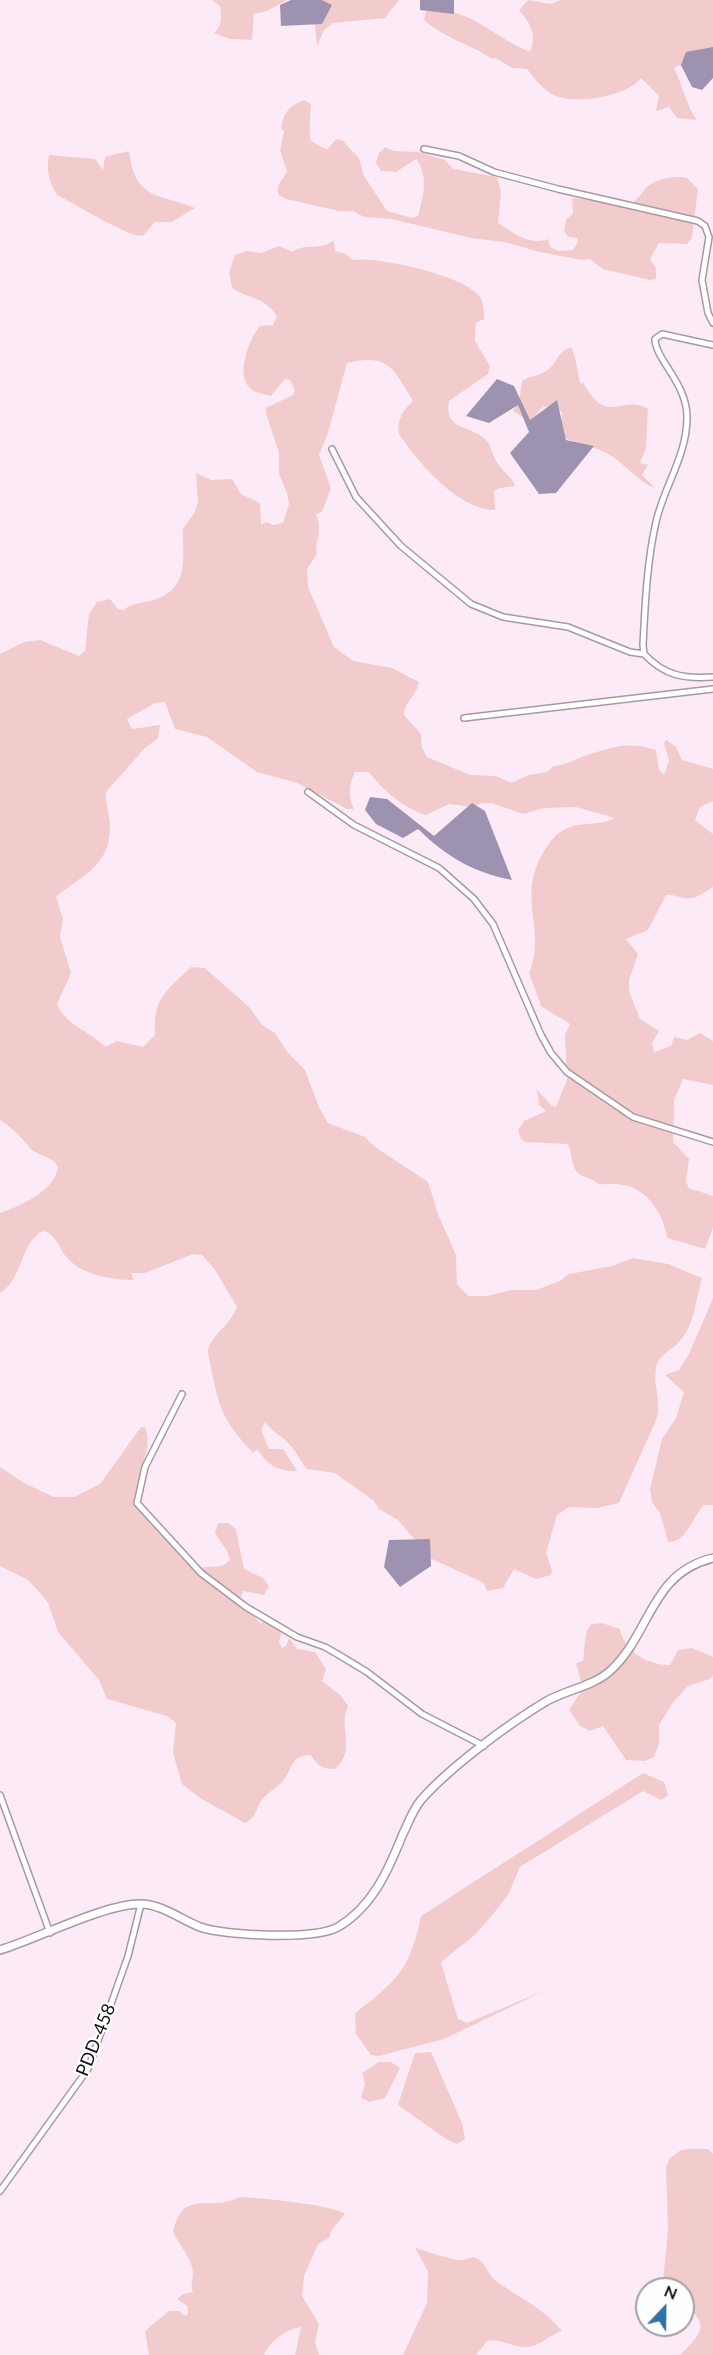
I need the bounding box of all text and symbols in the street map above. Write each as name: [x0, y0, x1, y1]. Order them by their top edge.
street label: PDD-458: [72, 2001, 120, 2079]
north arrow: [635, 2277, 695, 2337]
text: N: [662, 2281, 680, 2303]

